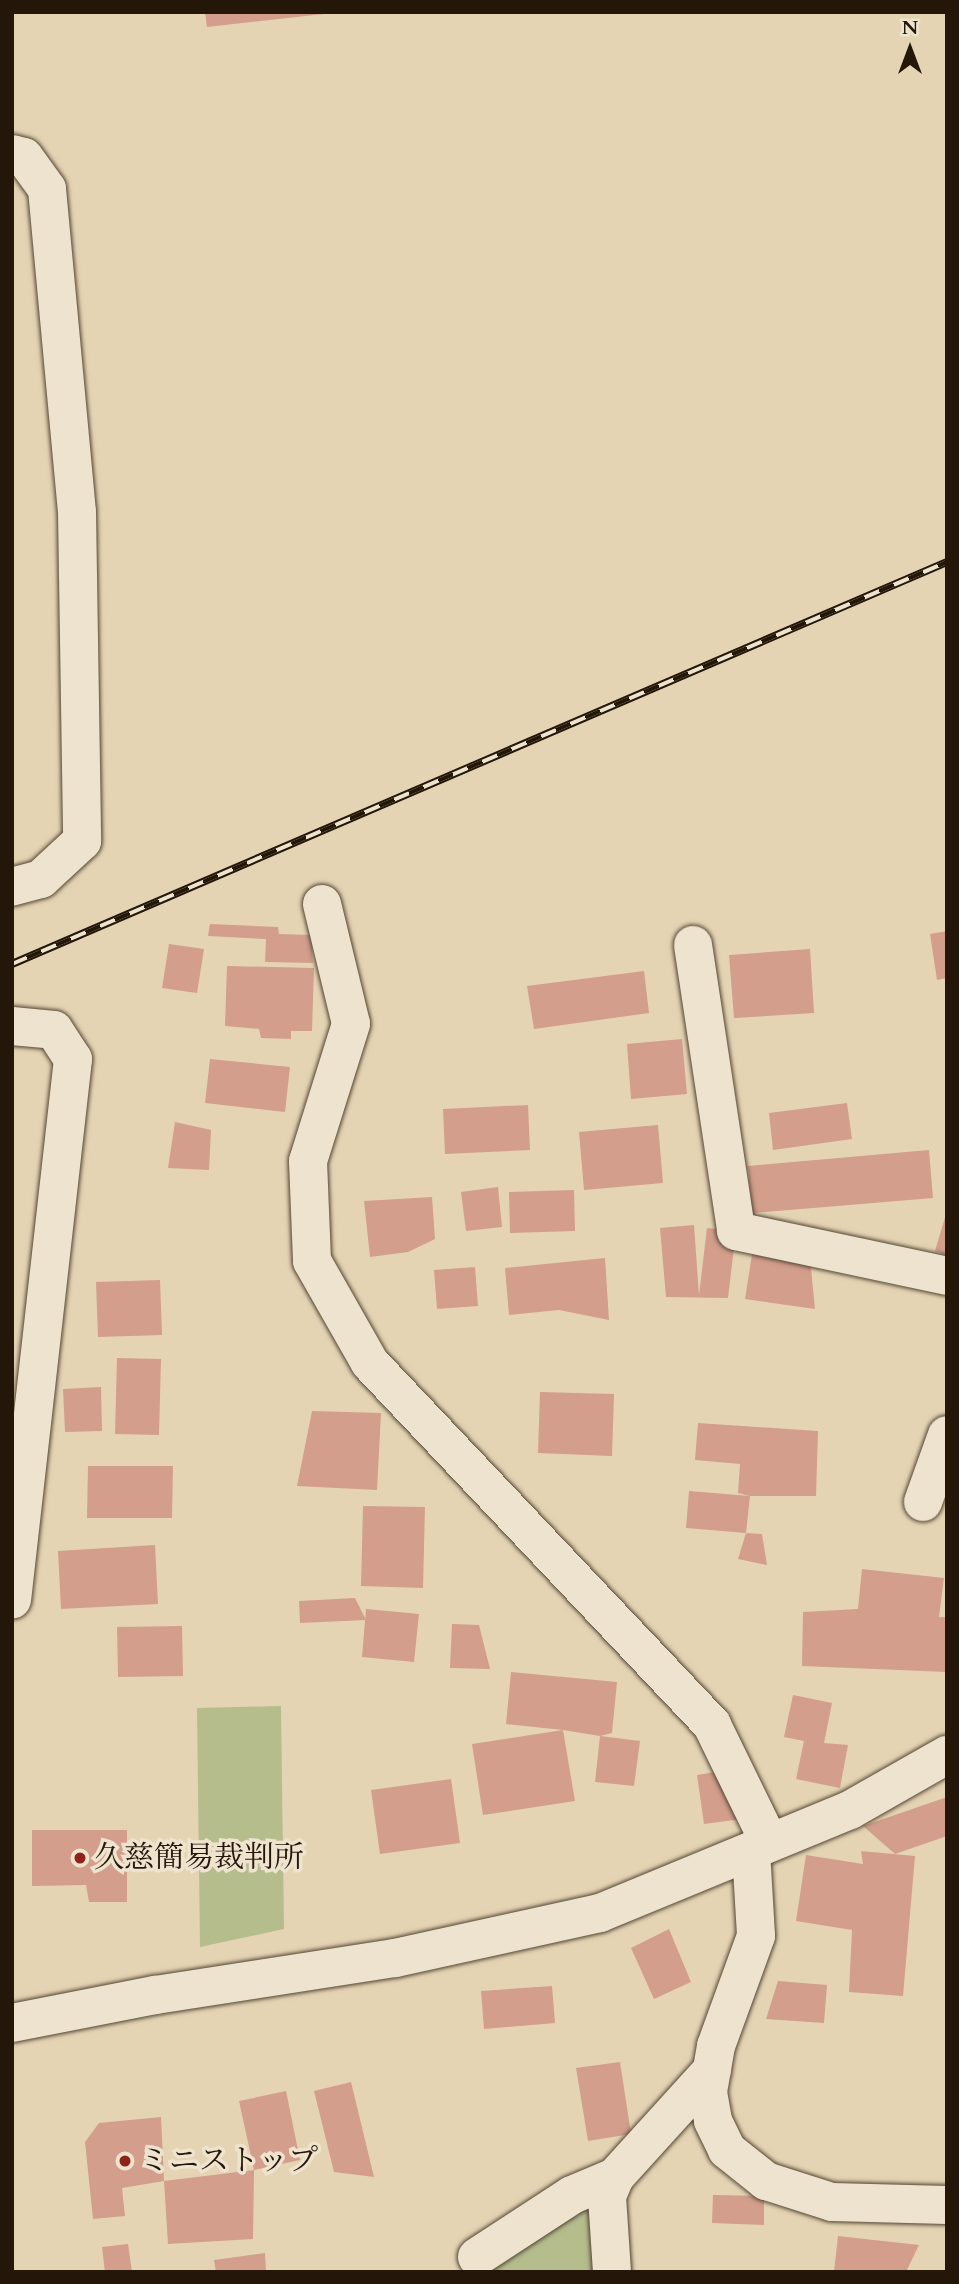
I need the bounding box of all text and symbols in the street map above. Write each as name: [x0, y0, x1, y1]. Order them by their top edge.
north arrow: [875, 14, 945, 84]
text: N: [902, 15, 918, 41]
place label: 久慈簡易裁判所: [94, 1840, 304, 1876]
marker: 久慈簡易裁判所: [72, 1850, 88, 1866]
place label: ミニストップ: [139, 2143, 319, 2179]
marker: ミニストップ: [117, 2153, 133, 2169]

